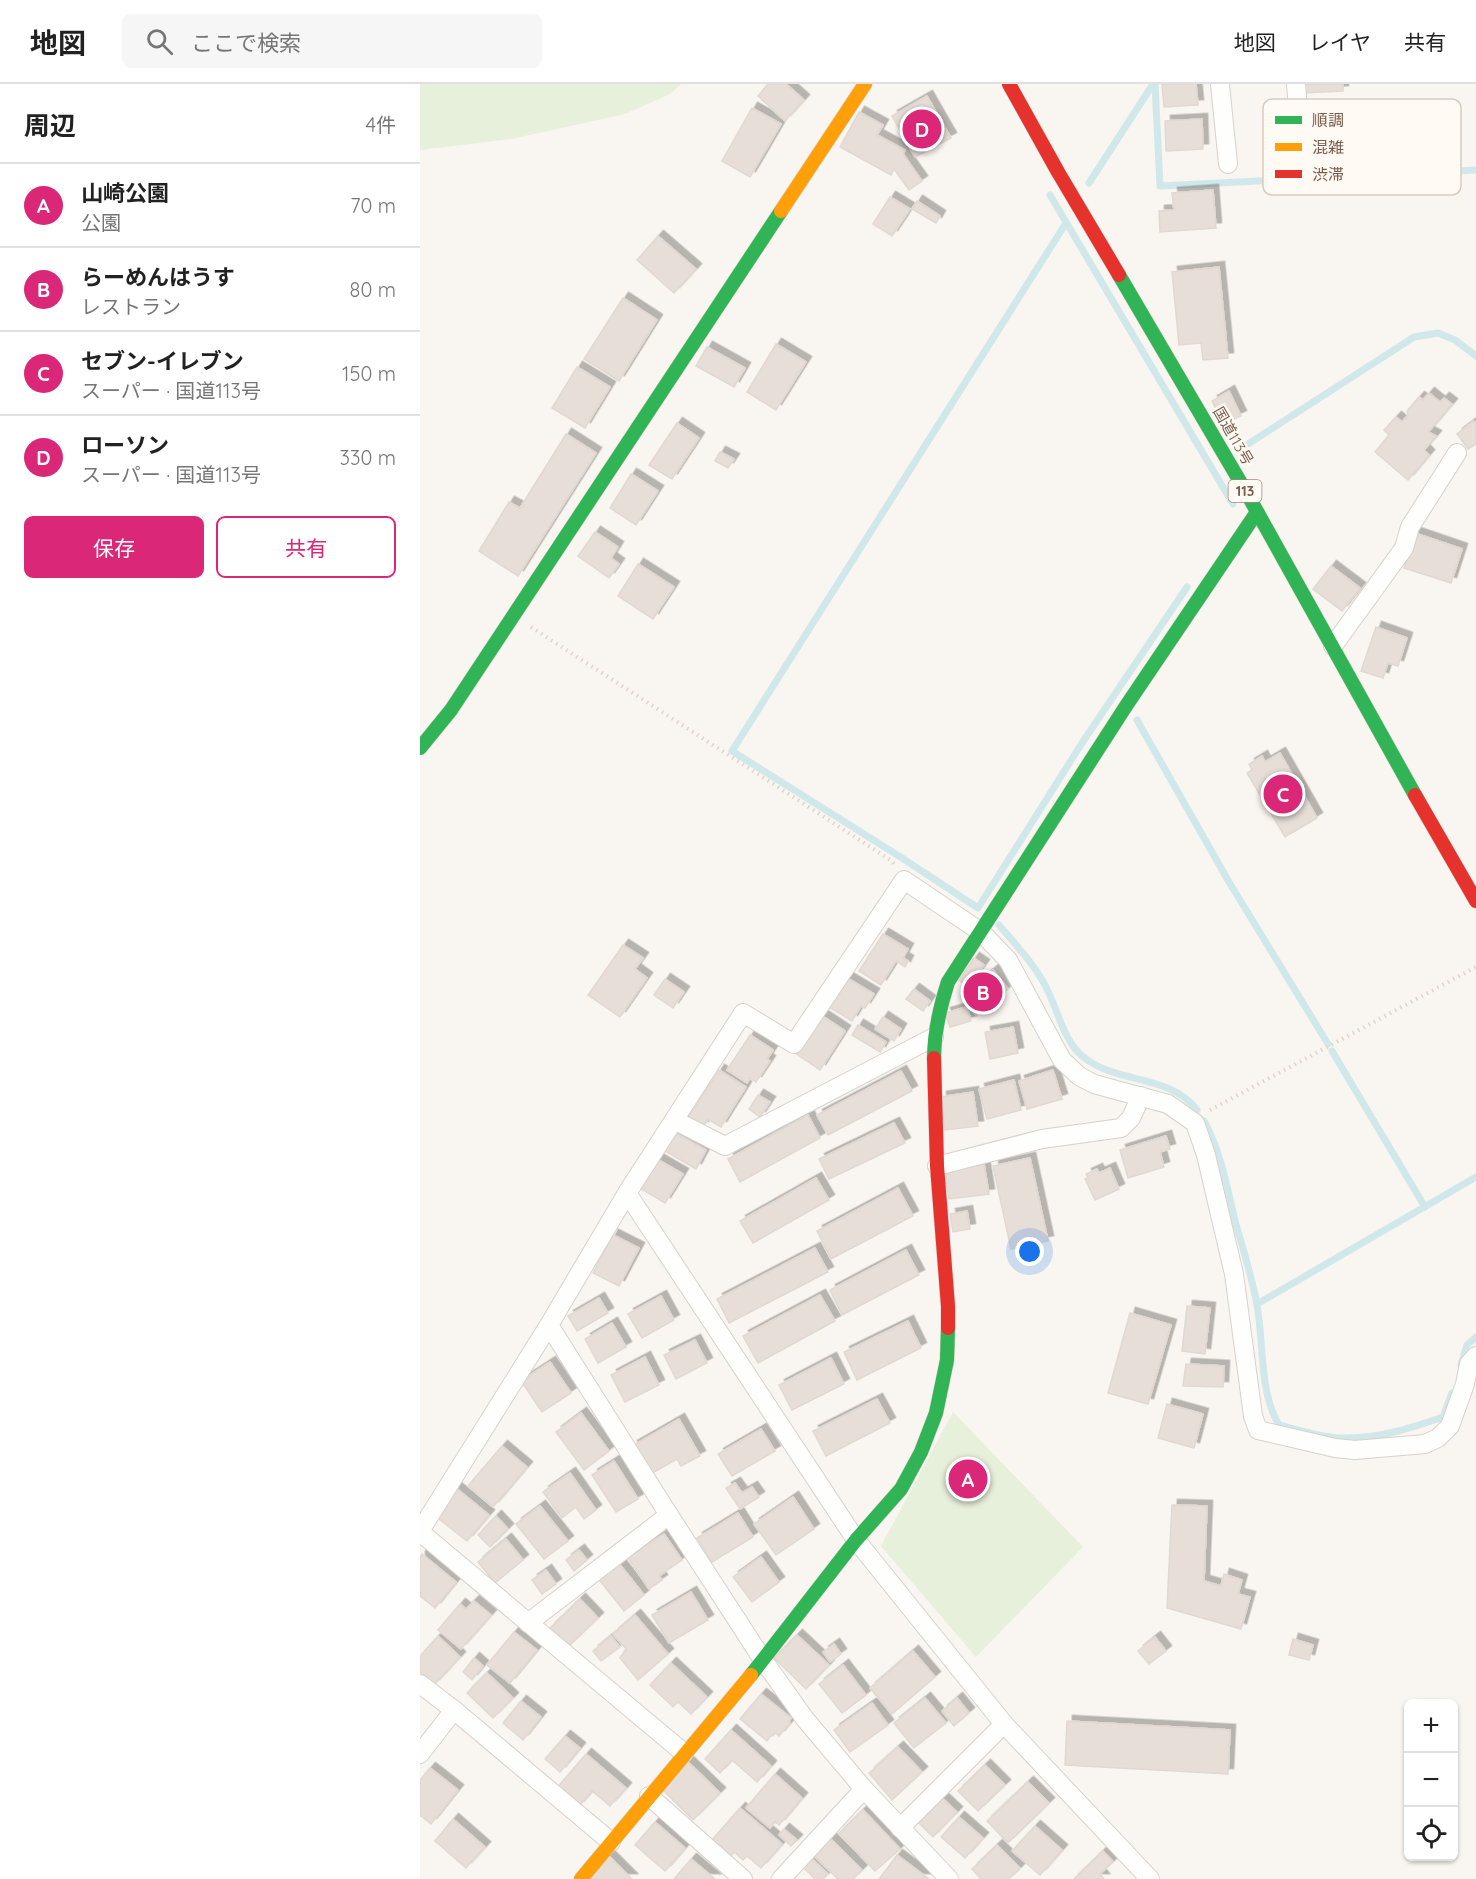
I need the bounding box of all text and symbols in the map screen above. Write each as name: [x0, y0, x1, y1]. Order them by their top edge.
search box: [122, 14, 542, 68]
text: 地図: [30, 25, 86, 60]
icon: search: [143, 25, 176, 58]
text: ここで検索: [191, 29, 301, 57]
text: 地図: [1234, 29, 1276, 55]
text: レイヤ: [1309, 29, 1371, 55]
text: 共有: [1404, 29, 1446, 55]
legend: [1263, 99, 1461, 195]
pin: D: [902, 106, 942, 152]
text: 周辺: [24, 109, 76, 142]
text: 順調: [1312, 110, 1344, 130]
text: 4件: [365, 112, 396, 137]
text: 混雑: [1312, 137, 1344, 157]
text: 渋滞: [1312, 164, 1344, 184]
text: 山崎公園: [81, 179, 169, 207]
text: A: [37, 193, 50, 218]
text: 70 m: [350, 193, 396, 218]
text: 公園: [81, 210, 121, 235]
text: らーめんはうす: [81, 263, 235, 291]
text: B: [37, 277, 50, 302]
text: 80 m: [350, 277, 396, 302]
text: レストラン: [81, 294, 181, 319]
text: セブン-イレブン: [81, 347, 244, 375]
text: C: [37, 361, 50, 386]
text: 150 m: [342, 361, 396, 386]
text: スーパー · 国道113号: [81, 378, 261, 403]
street label: 国道113号: [1209, 403, 1258, 468]
text: ローソン: [81, 431, 169, 459]
text: D: [36, 445, 51, 470]
text: 330 m: [339, 445, 396, 470]
text: スーパー · 国道113号: [81, 462, 261, 487]
road number: 113: [1228, 480, 1262, 502]
button: 保存: [24, 516, 204, 578]
button: 共有: [216, 516, 396, 578]
pin: C: [1264, 772, 1302, 816]
pin: B: [964, 970, 1002, 1014]
your location: [1015, 1237, 1044, 1266]
pin: A: [948, 1456, 988, 1502]
map controls: [1404, 1699, 1458, 1861]
button: +: [1404, 1699, 1458, 1753]
button: −: [1404, 1753, 1458, 1807]
button: locate: [1404, 1807, 1458, 1861]

